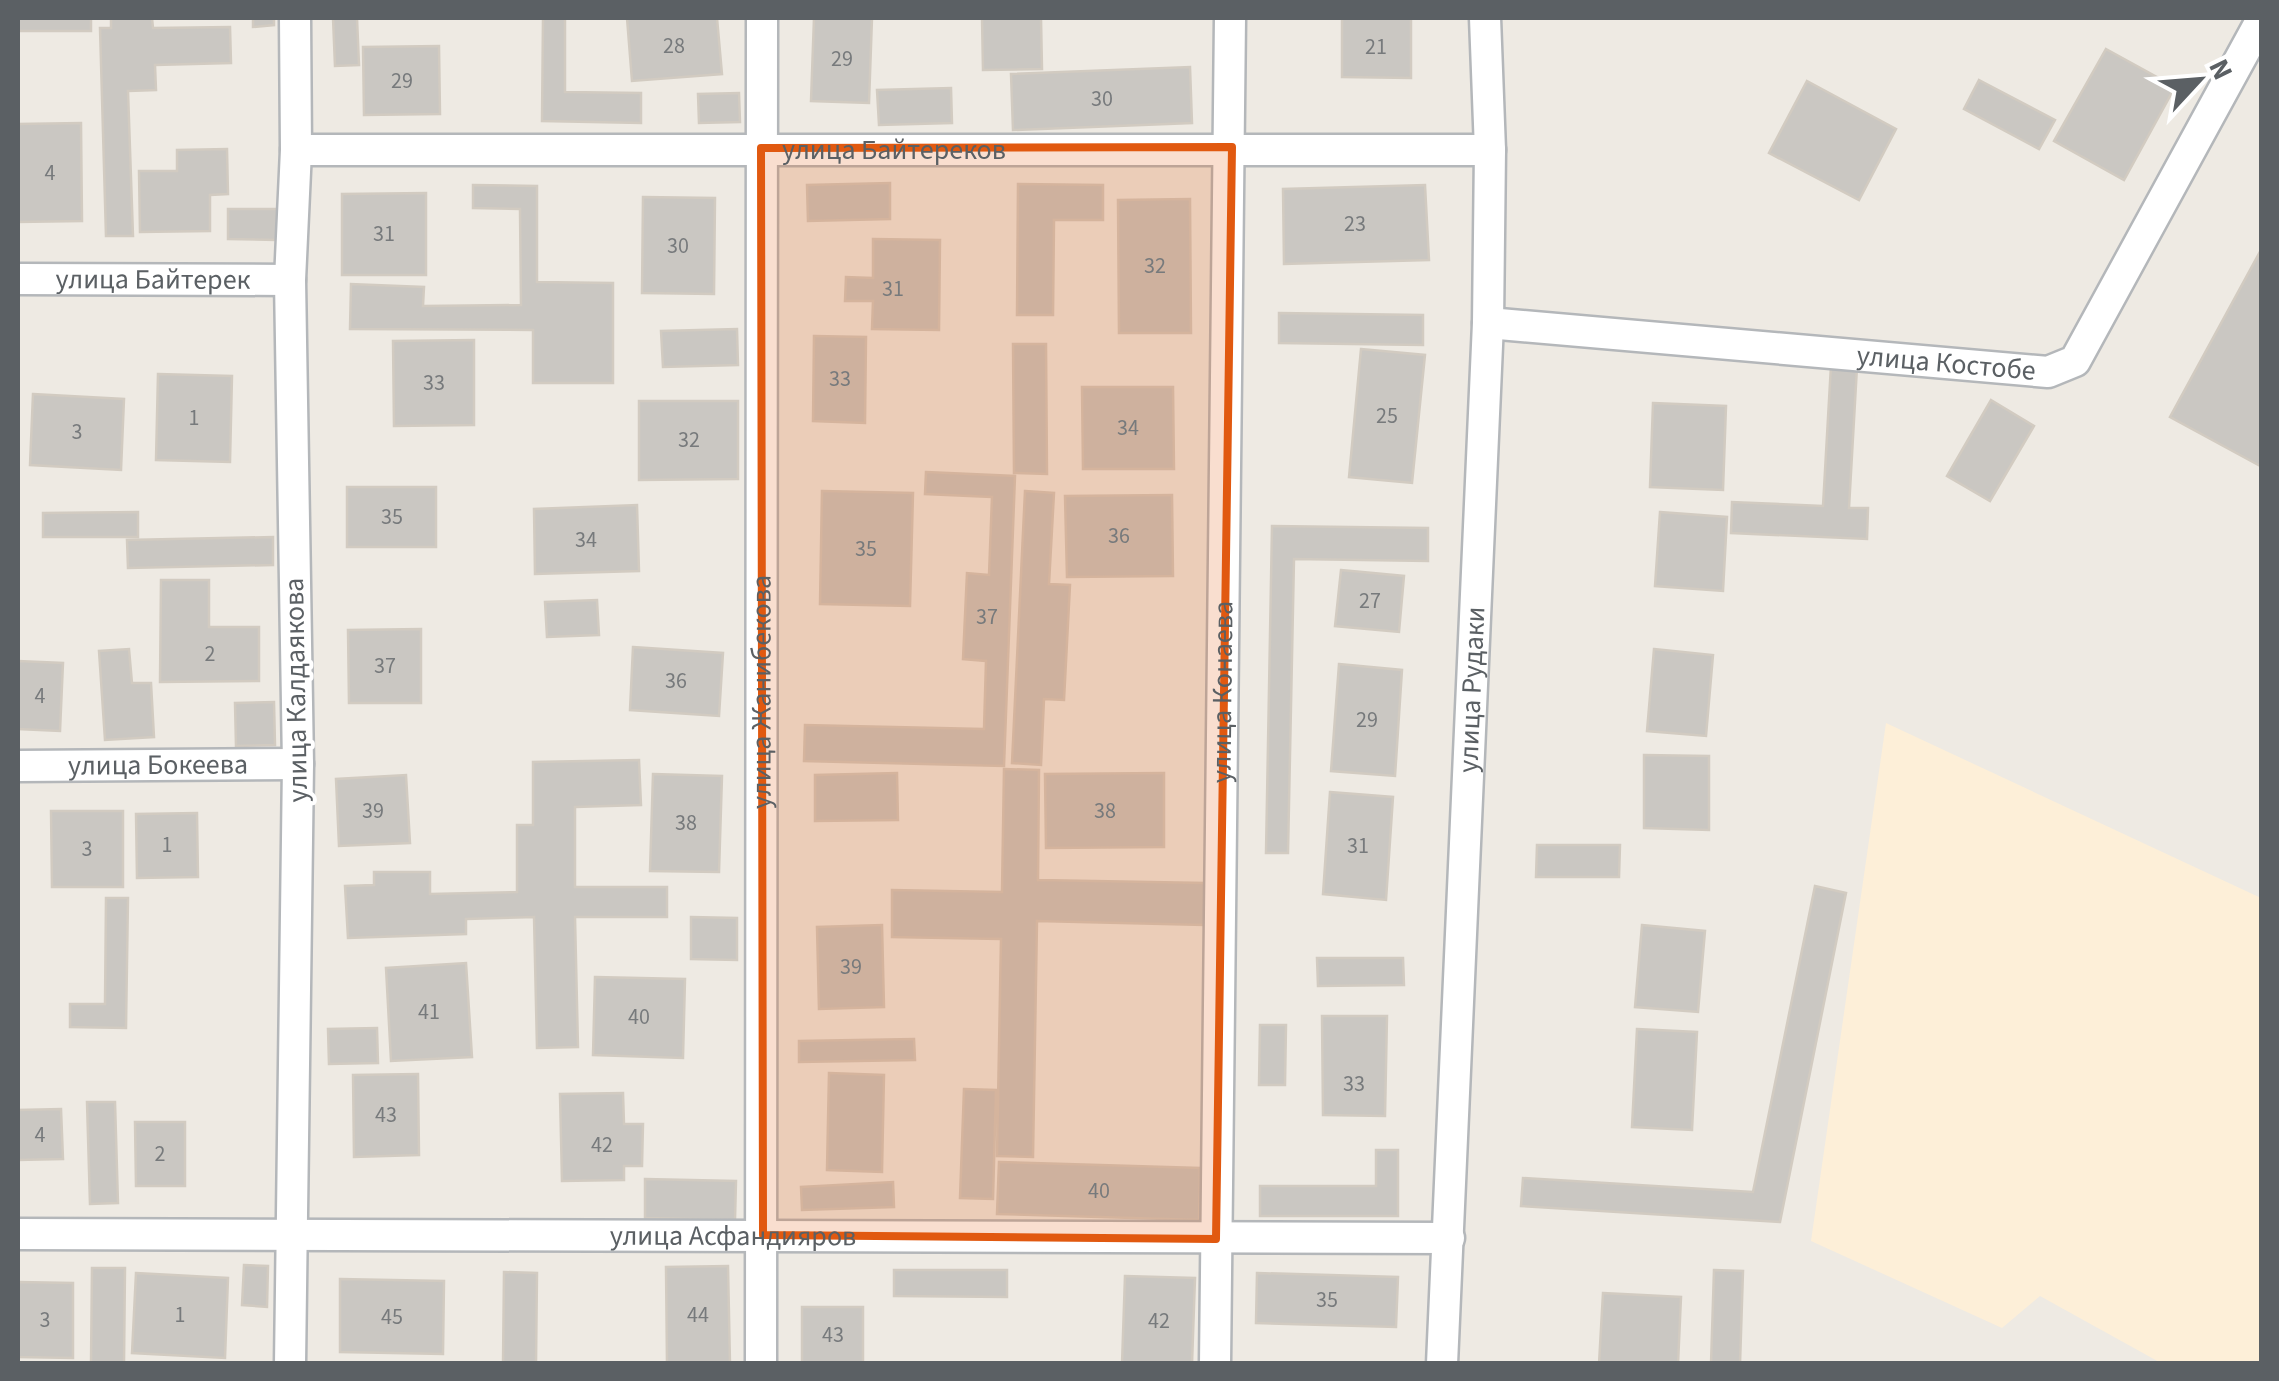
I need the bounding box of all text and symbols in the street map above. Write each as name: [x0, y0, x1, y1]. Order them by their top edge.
house number: 28: [663, 30, 685, 62]
north arrow: [2149, 30, 2249, 130]
house number: 21: [1365, 31, 1387, 63]
house number: 29: [831, 43, 853, 75]
text: N: [2199, 52, 2243, 87]
house number: 29: [391, 65, 413, 97]
house number: 30: [1091, 83, 1113, 115]
street label: улица Байтереков: [782, 130, 1006, 170]
house number: 4: [45, 157, 56, 189]
house number: 23: [1344, 208, 1366, 240]
house number: 31: [373, 218, 395, 250]
house number: 30: [667, 230, 689, 262]
house number: 32: [1144, 250, 1166, 282]
street label: улица Байтерек: [55, 259, 251, 300]
house number: 31: [882, 273, 904, 305]
street label: улица Костобе: [1855, 335, 2037, 391]
house number: 33: [829, 363, 851, 395]
house number: 33: [423, 367, 445, 399]
house number: 25: [1376, 400, 1398, 432]
house number: 1: [189, 402, 199, 434]
house number: 34: [1117, 412, 1139, 444]
house number: 3: [72, 416, 82, 448]
house number: 32: [678, 424, 700, 456]
house number: 35: [381, 501, 403, 533]
house number: 36: [1108, 520, 1130, 552]
house number: 34: [575, 524, 597, 556]
house number: 35: [855, 533, 877, 565]
street label: улица Жанибекова: [741, 575, 782, 809]
street label: улица Калдаякова: [274, 577, 318, 803]
house number: 27: [1359, 585, 1381, 617]
house number: 37: [976, 601, 998, 633]
street label: улица Конаева: [1201, 601, 1244, 783]
street label: улица Рудаки: [1448, 606, 1495, 774]
house number: 2: [205, 638, 215, 670]
house number: 37: [374, 650, 396, 682]
house number: 36: [665, 665, 687, 697]
house number: 4: [35, 680, 46, 712]
house number: 29: [1356, 704, 1378, 736]
street label: улица Бокеева: [68, 744, 248, 786]
house number: 39: [362, 795, 384, 827]
house number: 38: [1094, 795, 1116, 827]
house number: 38: [675, 807, 697, 839]
house number: 1: [162, 829, 172, 861]
house number: 31: [1347, 830, 1369, 862]
house number: 3: [82, 833, 92, 865]
house number: 39: [840, 951, 862, 983]
house number: 41: [418, 996, 440, 1028]
house number: 40: [628, 1001, 650, 1033]
house number: 33: [1343, 1068, 1365, 1100]
house number: 43: [375, 1099, 397, 1131]
house number: 4: [35, 1119, 46, 1151]
house number: 42: [591, 1129, 613, 1161]
house number: 2: [155, 1138, 165, 1170]
house number: 40: [1088, 1175, 1110, 1207]
street label: улица Асфандияров: [610, 1216, 856, 1256]
house number: 35: [1316, 1284, 1338, 1316]
house number: 1: [175, 1299, 185, 1331]
house number: 44: [687, 1299, 709, 1331]
house number: 45: [381, 1301, 403, 1333]
house number: 3: [40, 1304, 50, 1336]
house number: 42: [1148, 1305, 1170, 1337]
house number: 43: [822, 1319, 844, 1351]

